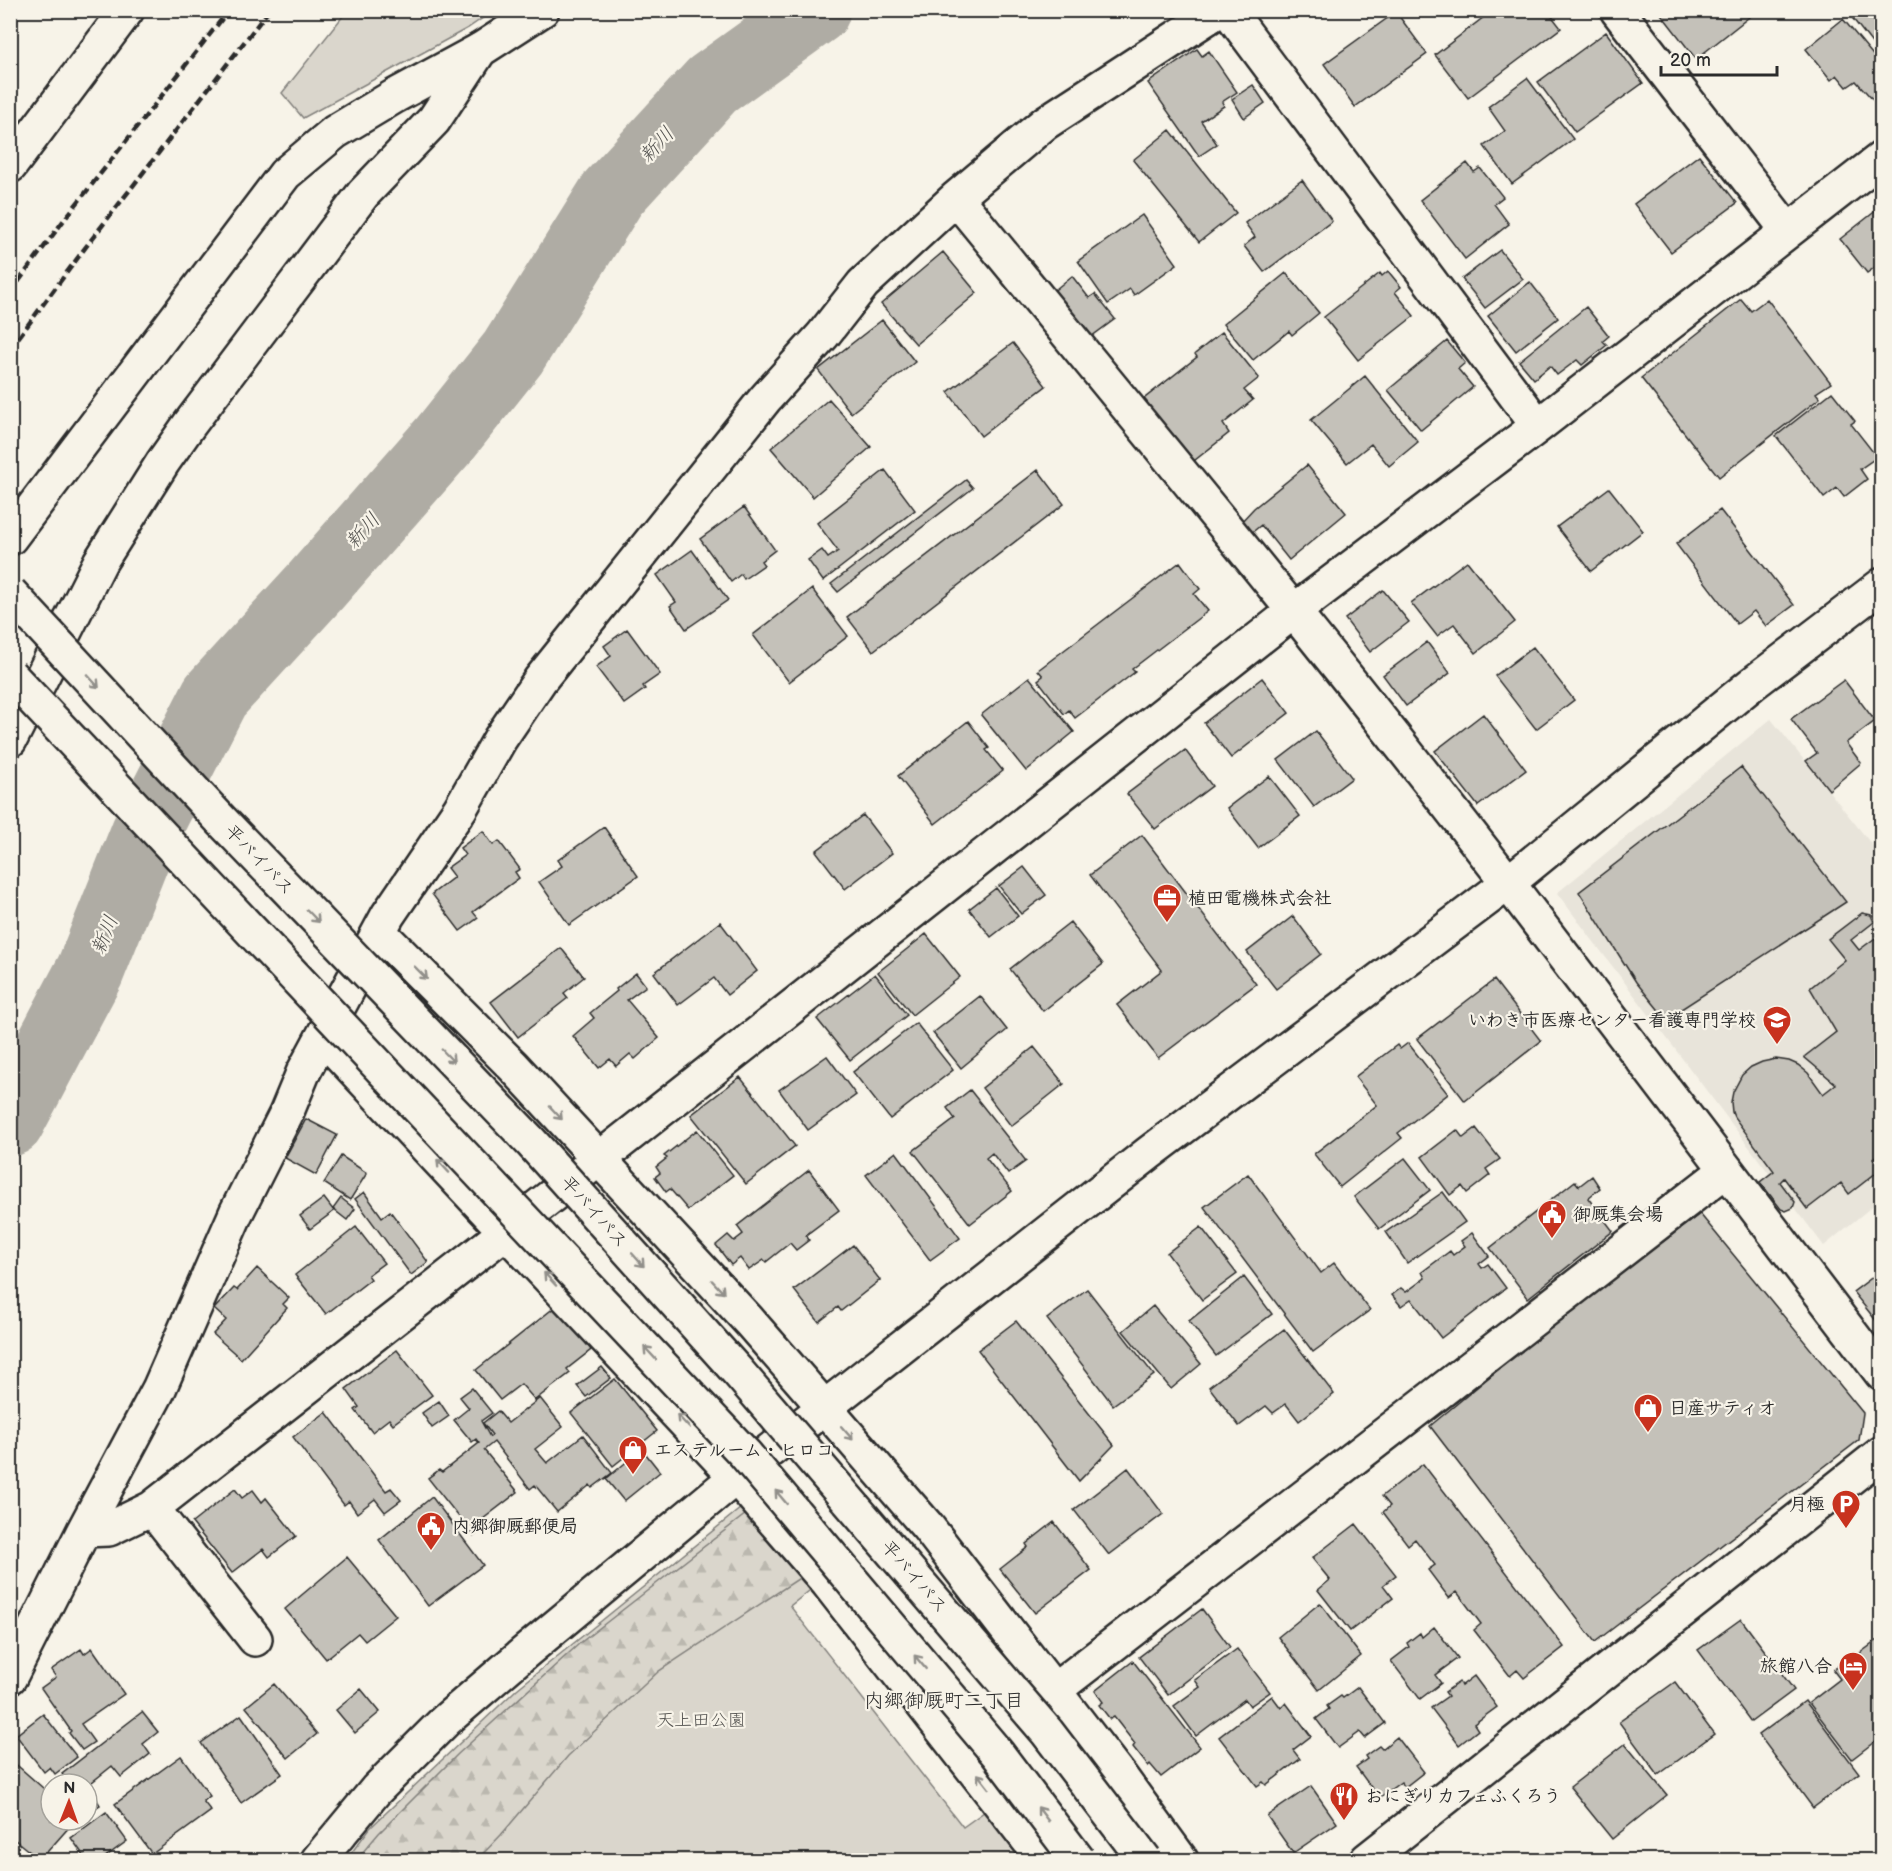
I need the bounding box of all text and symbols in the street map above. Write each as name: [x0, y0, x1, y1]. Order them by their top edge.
scale bar: [1661, 39, 1776, 77]
text: 20 m: [1670, 50, 1711, 71]
water label: 新川: [635, 122, 679, 168]
water label: 新川: [341, 508, 385, 554]
one-way arrow: [86, 674, 100, 689]
street label: 平バイパス: [220, 820, 298, 900]
office icon: 植田電機株式会社: [1151, 882, 1183, 924]
place label: 植田電機株式会社: [1188, 888, 1332, 909]
one-way arrow: [306, 908, 320, 923]
water label: 新川: [86, 912, 124, 958]
one-way arrow: [413, 966, 428, 981]
school or university icon: いわき市医療センター看護専門学校: [1761, 1004, 1793, 1046]
place label: いわき市医療センター看護専門学校: [1468, 1010, 1756, 1031]
one-way arrow: [441, 1048, 456, 1063]
one-way arrow: [549, 1106, 564, 1121]
one-way arrow: [436, 1158, 451, 1173]
street label: 平バイパス: [556, 1172, 632, 1252]
public building icon: 御厩集会場: [1536, 1198, 1568, 1240]
place label: 御厩集会場: [1573, 1204, 1663, 1225]
one-way arrow: [631, 1253, 645, 1268]
one-way arrow: [543, 1272, 557, 1287]
one-way arrow: [711, 1279, 725, 1294]
one-way arrow: [643, 1346, 657, 1361]
shop icon: 日産サティオ: [1632, 1392, 1664, 1434]
place label: 日産サティオ: [1669, 1398, 1776, 1419]
one-way arrow: [676, 1414, 691, 1429]
one-way arrow: [840, 1425, 854, 1440]
shop icon: エステルーム・ヒロコ: [617, 1434, 649, 1476]
place label: エステルーム・ヒロコ: [654, 1440, 834, 1461]
parking icon: 月極: [1830, 1488, 1862, 1530]
one-way arrow: [774, 1490, 788, 1505]
place label: 月極: [1789, 1494, 1825, 1515]
public building icon: 内郷御厩郵便局: [415, 1510, 447, 1552]
place label: 内郷御厩郵便局: [452, 1516, 578, 1537]
street label: 平バイパス: [877, 1536, 951, 1618]
hotel icon: 旅館八合: [1837, 1650, 1869, 1692]
one-way arrow: [914, 1654, 927, 1670]
place label: 旅館八合: [1760, 1656, 1832, 1677]
district label: 内郷御厩町二丁目: [864, 1689, 1024, 1713]
park label: 天上田公園: [656, 1710, 746, 1731]
north arrow: [39, 1772, 99, 1832]
one-way arrow: [976, 1773, 989, 1789]
text: N: [63, 1779, 75, 1798]
restaurant icon: おにぎりカフェふくろう: [1328, 1780, 1360, 1822]
place label: おにぎりカフェふくろう: [1365, 1786, 1561, 1807]
one-way arrow: [1036, 1806, 1049, 1822]

